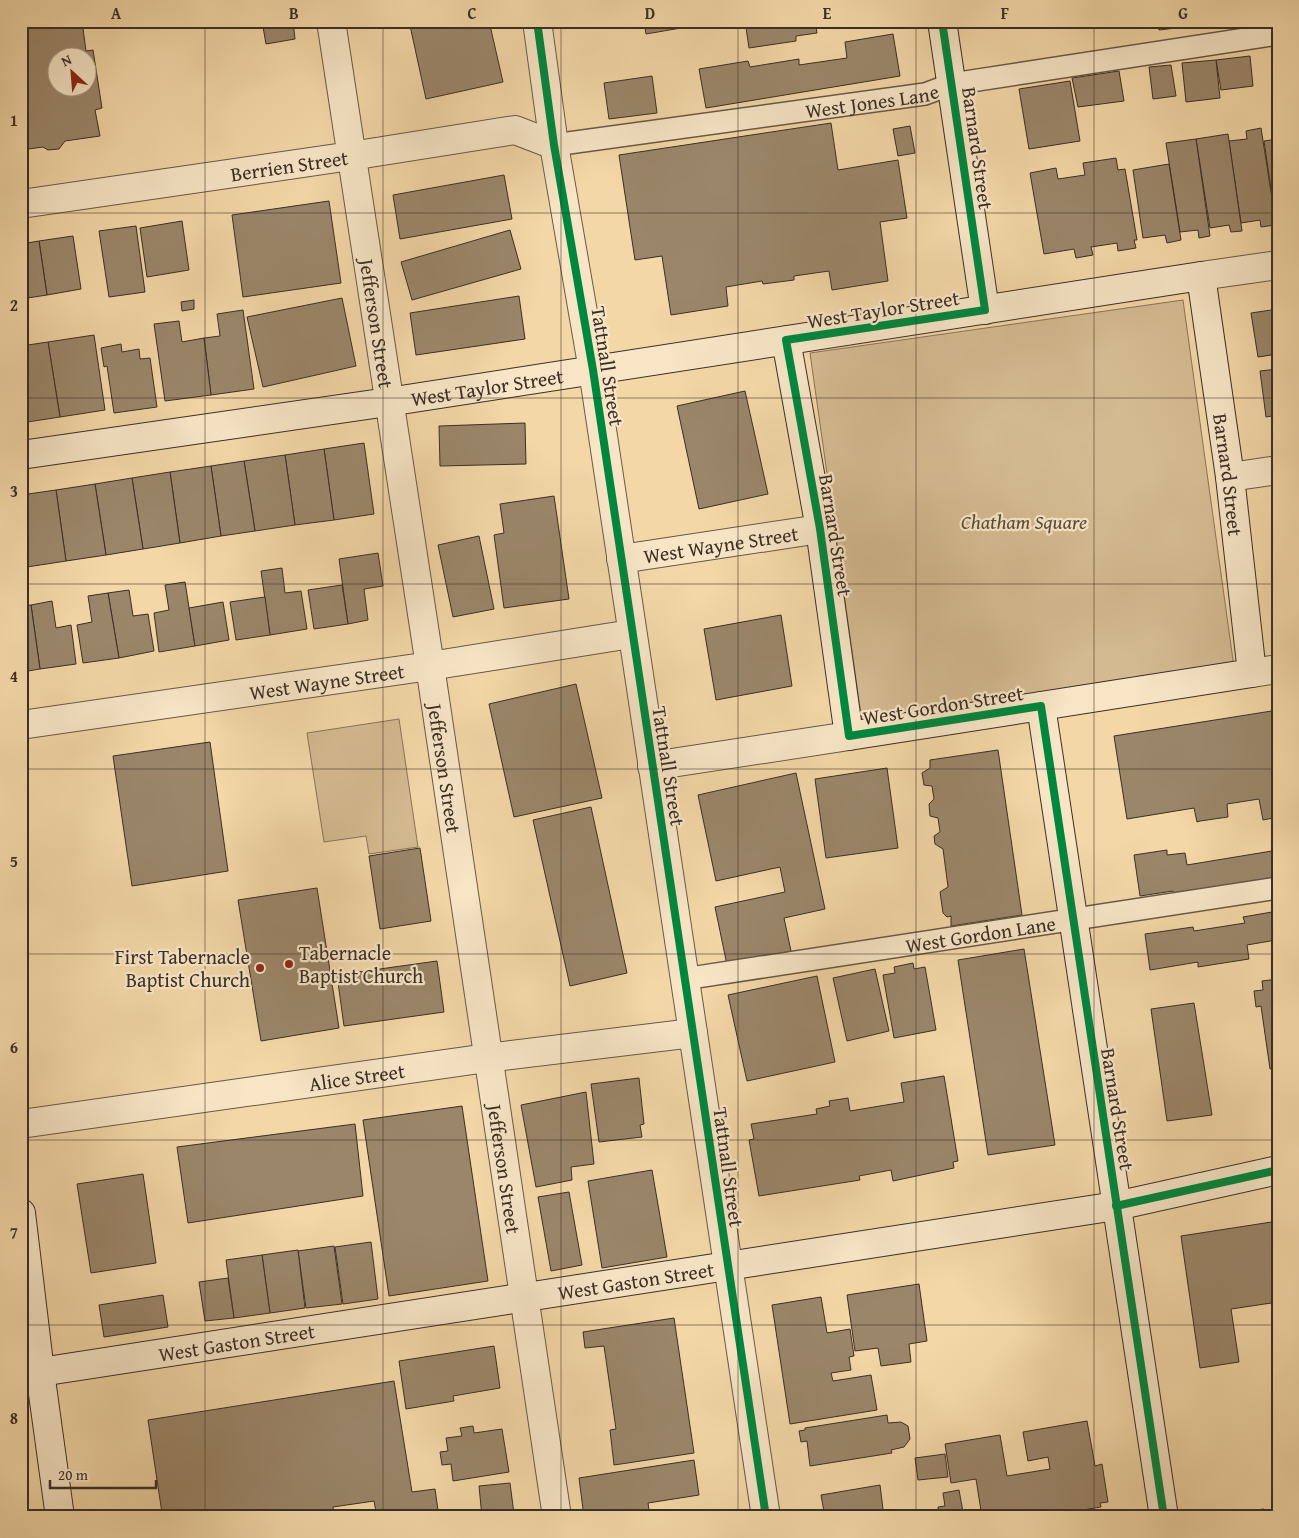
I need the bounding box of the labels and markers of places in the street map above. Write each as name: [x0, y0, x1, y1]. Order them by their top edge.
place label: Tabernacle Baptist Church: [299, 938, 423, 990]
place label: First Tabernacle Baptist Church: [115, 942, 250, 994]
marker: Tabernacle Baptist Church: [283, 958, 295, 970]
marker: First Tabernacle Baptist Church: [254, 962, 266, 974]

